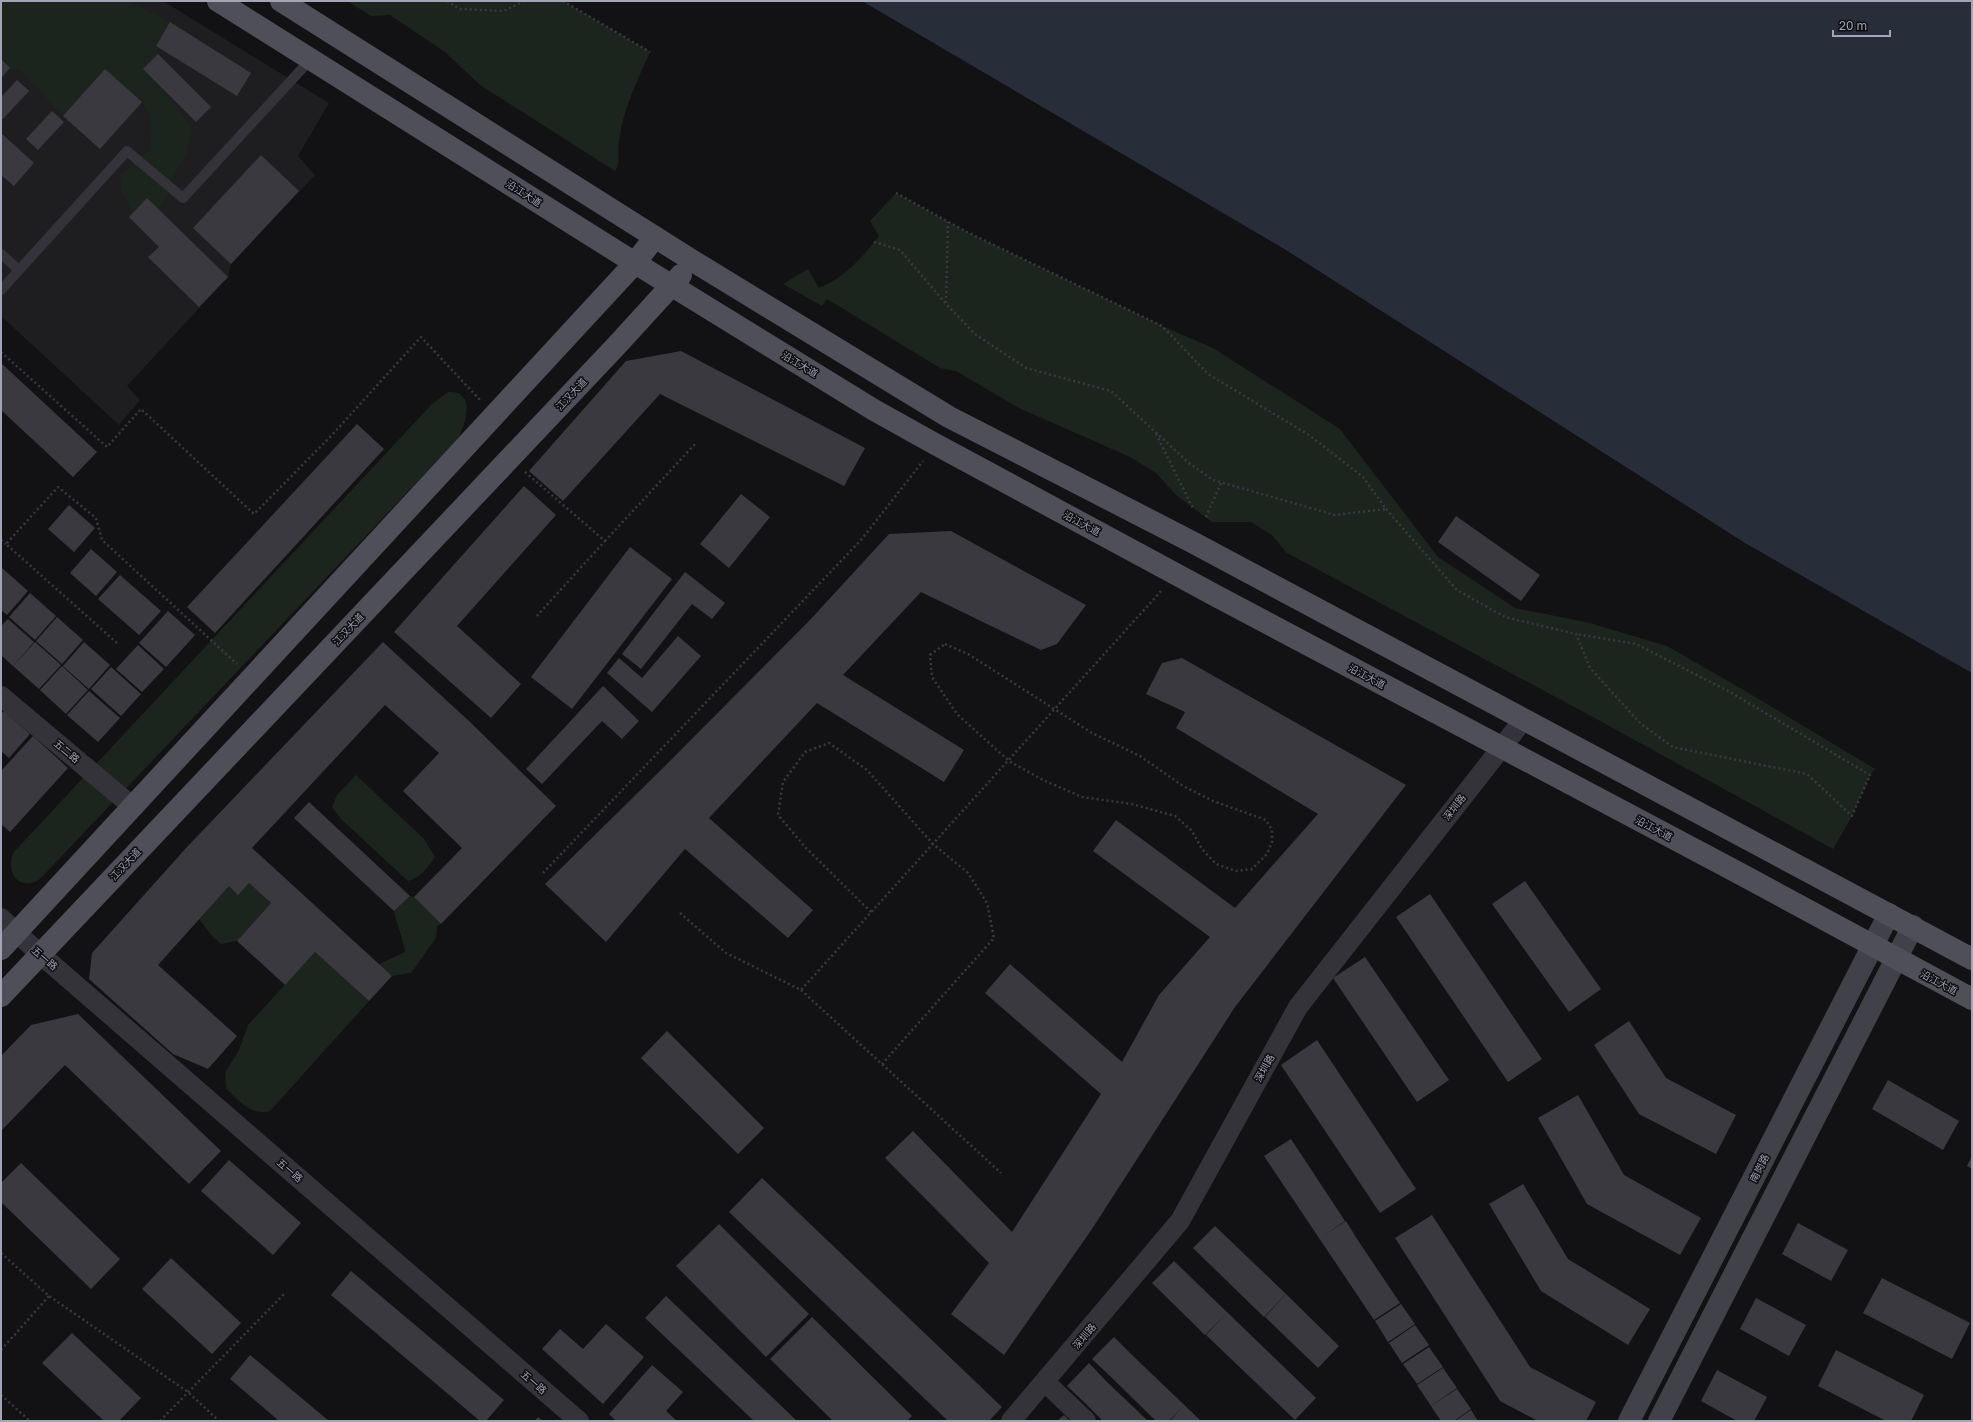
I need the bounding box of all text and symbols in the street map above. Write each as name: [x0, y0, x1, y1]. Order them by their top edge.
scale bar: [1833, 12, 1890, 38]
text: 20 m: [1839, 18, 1867, 33]
street label: 沿江大道: [504, 177, 544, 209]
street label: 沿江大道: [780, 349, 820, 379]
street label: 江汉大道: [553, 375, 589, 413]
street label: 沿江大道: [1062, 508, 1102, 538]
street label: 江汉大道: [330, 610, 366, 648]
street label: 沿江大道: [1347, 661, 1387, 691]
street label: 五二路: [52, 737, 82, 765]
street label: 深圳路: [1440, 791, 1468, 823]
street label: 沿江大道: [1634, 813, 1674, 843]
street label: 江汉大道: [107, 845, 143, 883]
street label: 五一路: [30, 944, 60, 972]
street label: 沿江大道: [1919, 967, 1959, 997]
street label: 深圳路: [1251, 1052, 1277, 1084]
street label: 南岗路: [1747, 1152, 1771, 1184]
street label: 五一路: [275, 1156, 305, 1184]
street label: 深圳路: [1070, 1321, 1098, 1351]
street label: 五一路: [519, 1368, 549, 1396]

